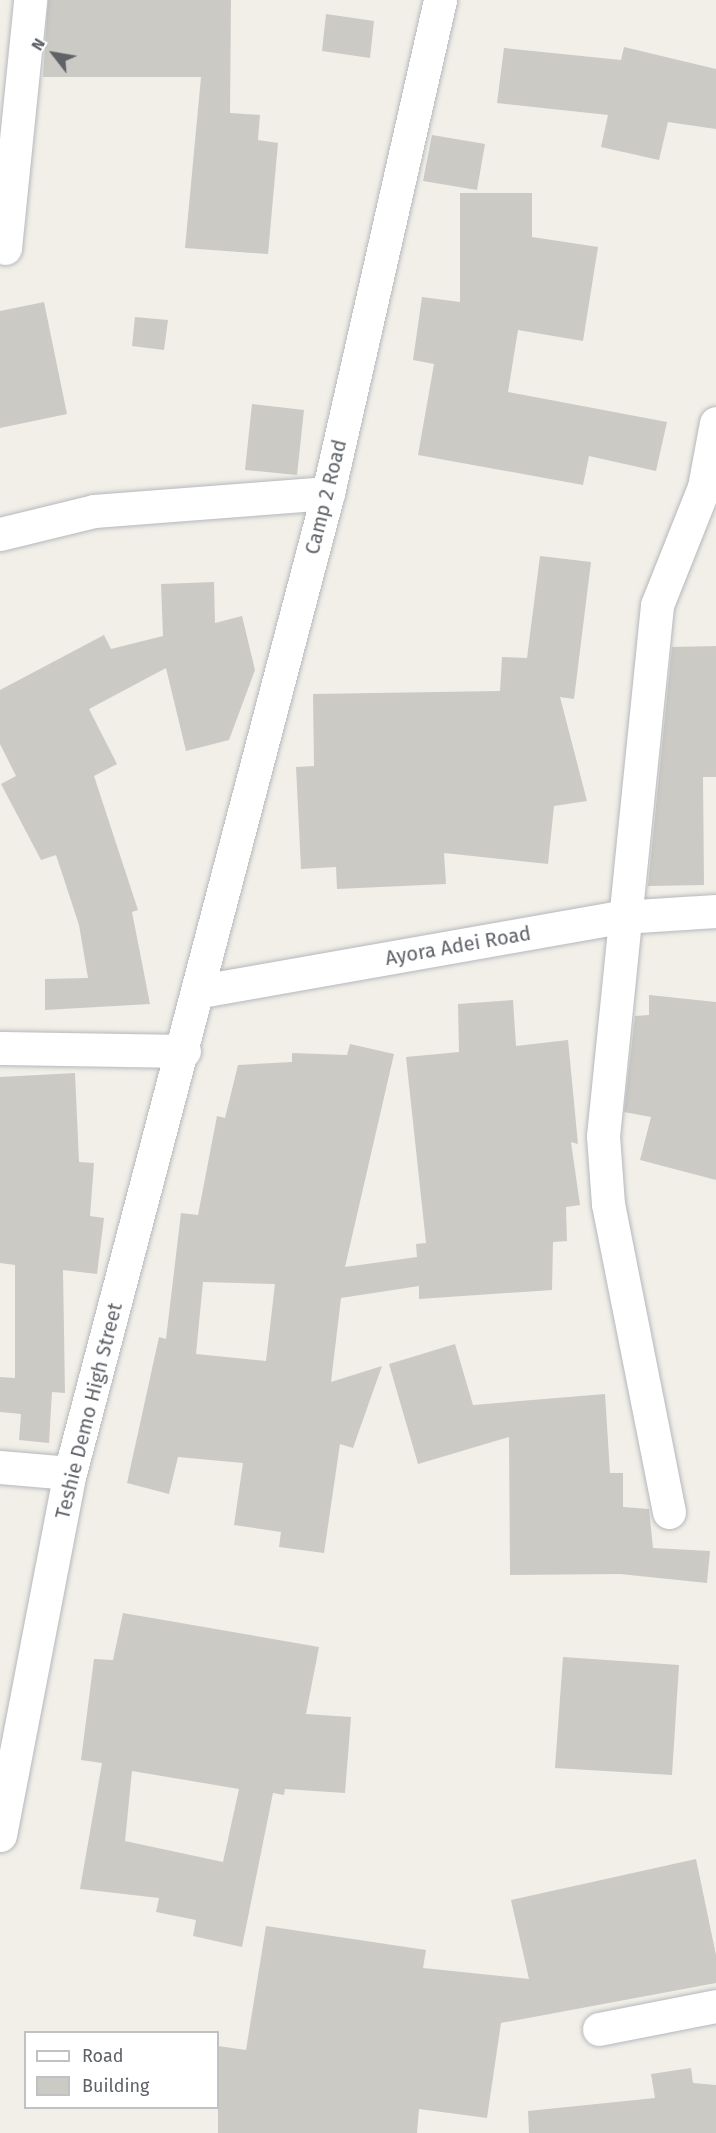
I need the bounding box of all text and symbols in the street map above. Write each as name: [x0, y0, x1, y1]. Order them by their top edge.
north arrow: [24, 24, 84, 84]
text: N: [27, 35, 49, 54]
street label: Camp 2 Road: [300, 437, 352, 557]
street label: Ayora Adei Road: [383, 921, 533, 971]
street label: Teshie Demo High Street: [51, 1300, 127, 1522]
legend: [24, 2031, 219, 2109]
text: Road: [82, 2045, 124, 2067]
text: Building: [82, 2075, 149, 2097]

